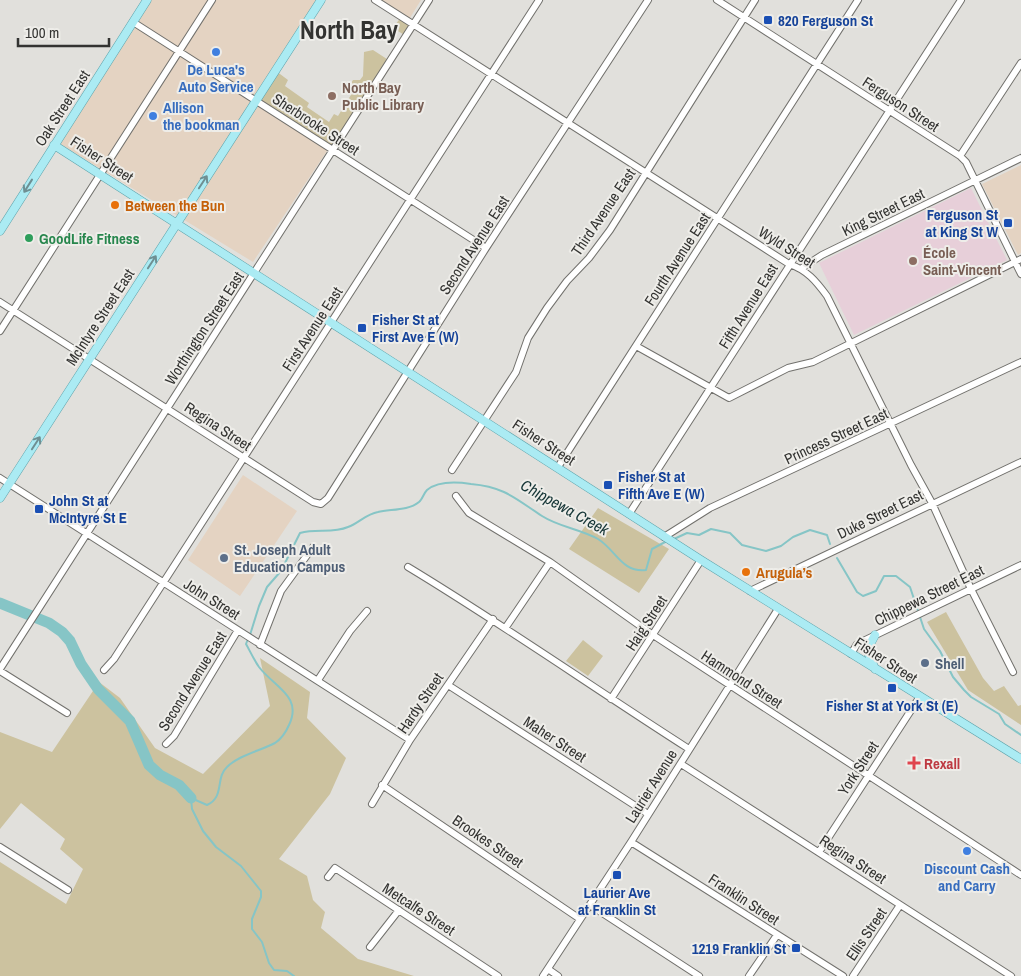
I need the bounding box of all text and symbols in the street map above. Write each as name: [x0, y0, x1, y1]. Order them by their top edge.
place label: 820 Ferguson St: [778, 10, 873, 31]
district label: North Bay: [300, 13, 399, 47]
marker: 820 Ferguson St: [762, 14, 774, 26]
scale bar: [18, 15, 109, 47]
text: 100 m: [25, 22, 59, 43]
marker: De Luca's Auto Service: [210, 46, 222, 58]
place label: De Luca's Auto Service: [178, 59, 254, 97]
street label: Oak Street East: [30, 65, 95, 150]
street label: Ferguson Street: [859, 71, 944, 137]
place label: North Bay Public Library: [342, 77, 424, 115]
street label: Sherbrooke Street: [268, 88, 364, 160]
marker: North Bay Public Library: [326, 90, 338, 102]
place label: Allison the bookman: [163, 97, 240, 135]
marker: Allison the bookman: [147, 110, 159, 122]
street label: Fisher Street: [66, 131, 138, 187]
street label: Third Avenue East: [566, 164, 640, 260]
one-way arrow: [199, 176, 209, 190]
one-way arrow: [23, 179, 33, 193]
street label: King Street East: [838, 183, 928, 241]
street label: Second Avenue East: [434, 191, 514, 299]
place label: Between the Bun: [125, 195, 225, 216]
marker: Between the Bun: [109, 199, 121, 211]
place label: Ferguson St at King St W: [926, 204, 998, 242]
street label: Fourth Avenue East: [639, 208, 715, 310]
marker: Ferguson St at King St W: [1002, 217, 1014, 229]
street label: Wyld Street: [755, 221, 820, 273]
place label: GoodLife Fitness: [39, 228, 140, 249]
marker: GoodLife Fitness: [23, 232, 35, 244]
place label: École Saint-Vincent: [923, 242, 1001, 280]
marker: École Saint-Vincent: [907, 255, 919, 267]
one-way arrow: [147, 256, 157, 270]
street label: Fifth Avenue East: [713, 259, 783, 353]
street label: McIntyre Street East: [61, 264, 139, 369]
street label: Worthington Street East: [159, 267, 249, 389]
street label: First Avenue East: [277, 282, 348, 375]
place label: Fisher St at First Ave E (W): [372, 309, 459, 347]
marker: Fisher St at First Ave E (W): [356, 322, 368, 334]
street label: Regina Street: [180, 397, 256, 456]
street label: Princess Street East: [781, 403, 892, 469]
street label: Fisher Street: [508, 414, 580, 470]
one-way arrow: [30, 436, 41, 450]
place label: Fisher St at Fifth Ave E (W): [618, 466, 705, 504]
water label: Chippewa Creek: [517, 474, 613, 541]
marker: Fisher St at Fifth Ave E (W): [602, 479, 614, 491]
street label: Duke Street East: [834, 484, 927, 544]
place label: John St at McIntyre St E: [49, 490, 127, 528]
marker: John St at McIntyre St E: [33, 503, 45, 515]
place label: St. Joseph Adult Education Campus: [234, 539, 346, 577]
marker: St. Joseph Adult Education Campus: [218, 552, 230, 564]
street label: Chippewa Street East: [871, 559, 988, 631]
place label: Arugula’s: [756, 562, 812, 583]
marker: Arugula’s: [740, 566, 752, 578]
street label: John Street: [180, 573, 245, 625]
street label: Haig Street: [620, 591, 672, 655]
street label: Second Avenue East: [153, 627, 231, 735]
street label: Fisher Street: [850, 632, 922, 688]
street label: Hammond Street: [697, 645, 787, 713]
place label: Shell: [935, 653, 964, 674]
marker: Shell: [919, 657, 931, 669]
street label: Hardy Street: [392, 668, 448, 737]
marker: Fisher St at York St (E): [886, 682, 898, 694]
place label: Fisher St at York St (E): [826, 695, 958, 716]
street label: Maher Street: [519, 711, 591, 767]
street label: York Street: [833, 736, 884, 799]
street label: Laurier Avenue: [620, 745, 682, 827]
place label: Rexall: [924, 753, 960, 774]
marker: Rexall: [908, 757, 920, 769]
street label: Brookes Street: [448, 810, 528, 873]
street label: Regina Street: [815, 830, 891, 889]
marker: Discount Cash and Carry: [961, 845, 973, 857]
place label: Discount Cash and Carry: [924, 858, 1010, 896]
street label: Franklin Street: [704, 868, 784, 930]
marker: Laurier Ave at Franklin St: [611, 869, 623, 881]
street label: Metcalfe Street: [379, 878, 460, 941]
place label: Laurier Ave at Franklin St: [578, 882, 656, 920]
street label: Ellis Street: [841, 903, 892, 965]
place label: 1219 Franklin St: [692, 938, 786, 959]
marker: 1219 Franklin St: [790, 942, 802, 954]

